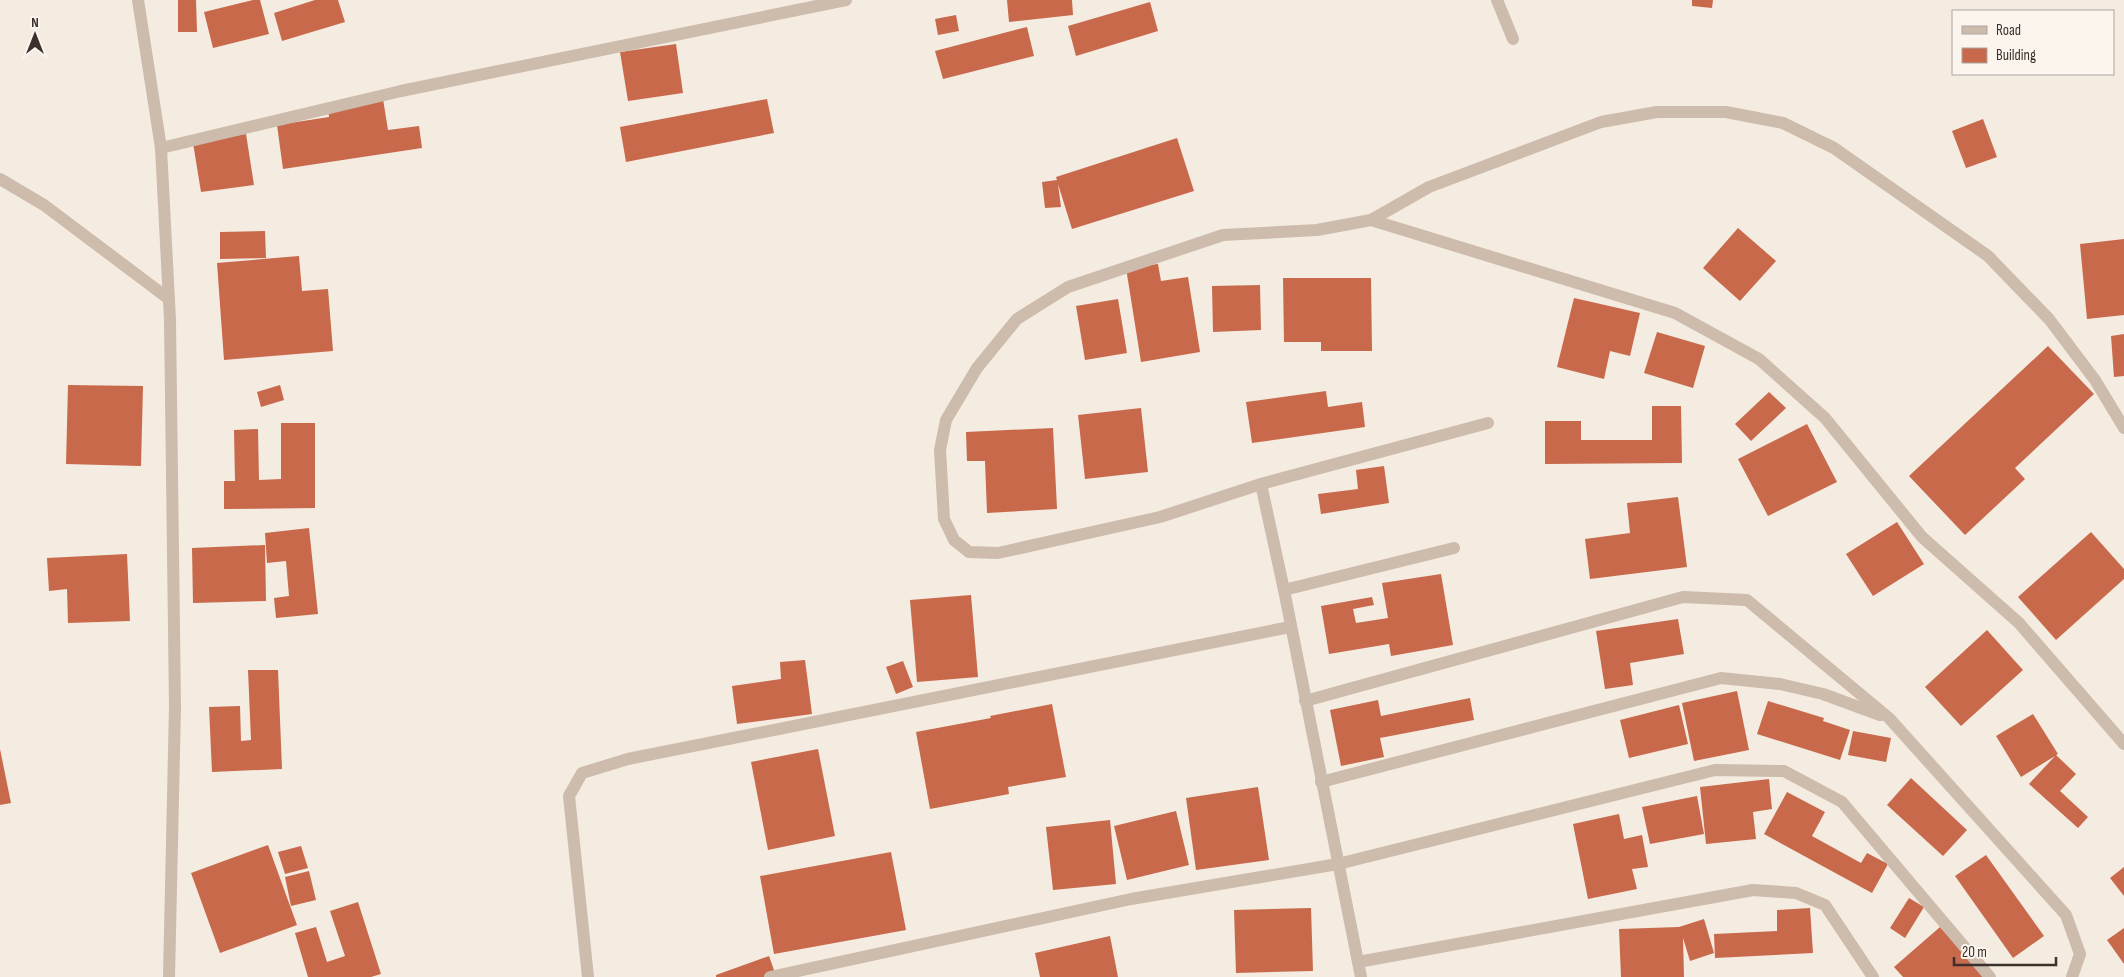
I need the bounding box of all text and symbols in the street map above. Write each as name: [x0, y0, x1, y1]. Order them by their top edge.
north arrow: [10, 10, 60, 60]
legend: [1952, 10, 2114, 75]
text: N: [31, 14, 39, 31]
text: Road: [1996, 21, 2021, 40]
text: Building: [1996, 46, 2036, 65]
scale bar: [1954, 934, 2056, 966]
text: 20 m: [1962, 943, 1987, 962]

